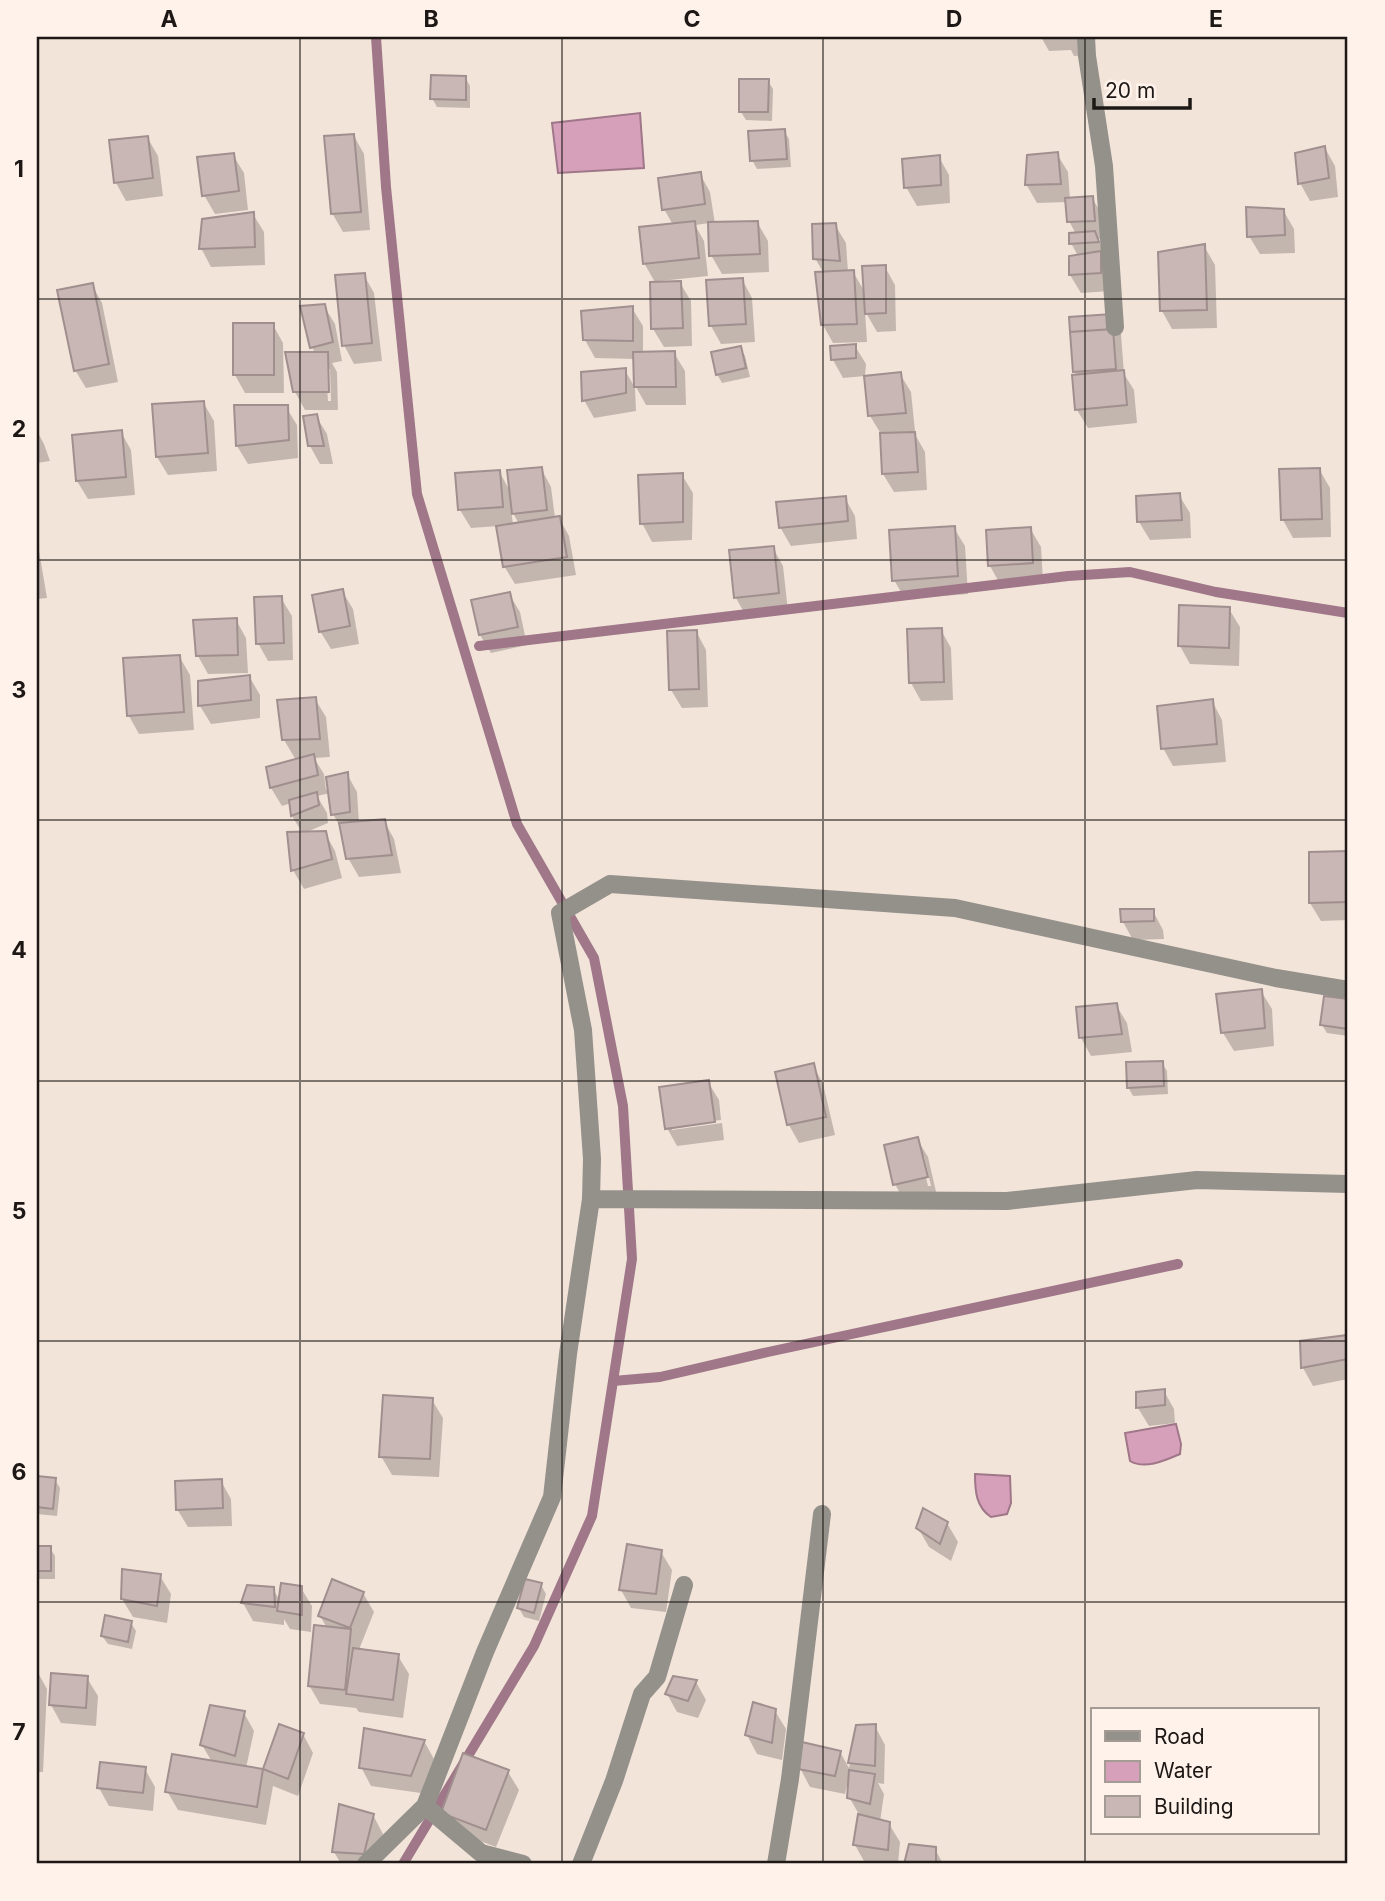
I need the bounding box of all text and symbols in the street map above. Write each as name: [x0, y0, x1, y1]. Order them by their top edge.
text: A: [160, 5, 178, 33]
text: B: [423, 5, 439, 33]
text: C: [683, 5, 701, 33]
text: D: [946, 5, 962, 33]
text: E: [1209, 5, 1223, 33]
scale bar: [1094, 66, 1191, 110]
text: 20 m: [1105, 78, 1155, 103]
text: 1: [14, 155, 24, 183]
text: 2: [12, 415, 26, 443]
text: 3: [12, 676, 26, 704]
text: 4: [11, 936, 27, 964]
text: 5: [12, 1197, 26, 1225]
text: 6: [12, 1458, 26, 1486]
legend: [1091, 1708, 1318, 1834]
text: 7: [12, 1718, 26, 1746]
text: Road: [1154, 1724, 1205, 1749]
text: Water: [1154, 1758, 1212, 1783]
text: Building: [1154, 1794, 1234, 1819]

